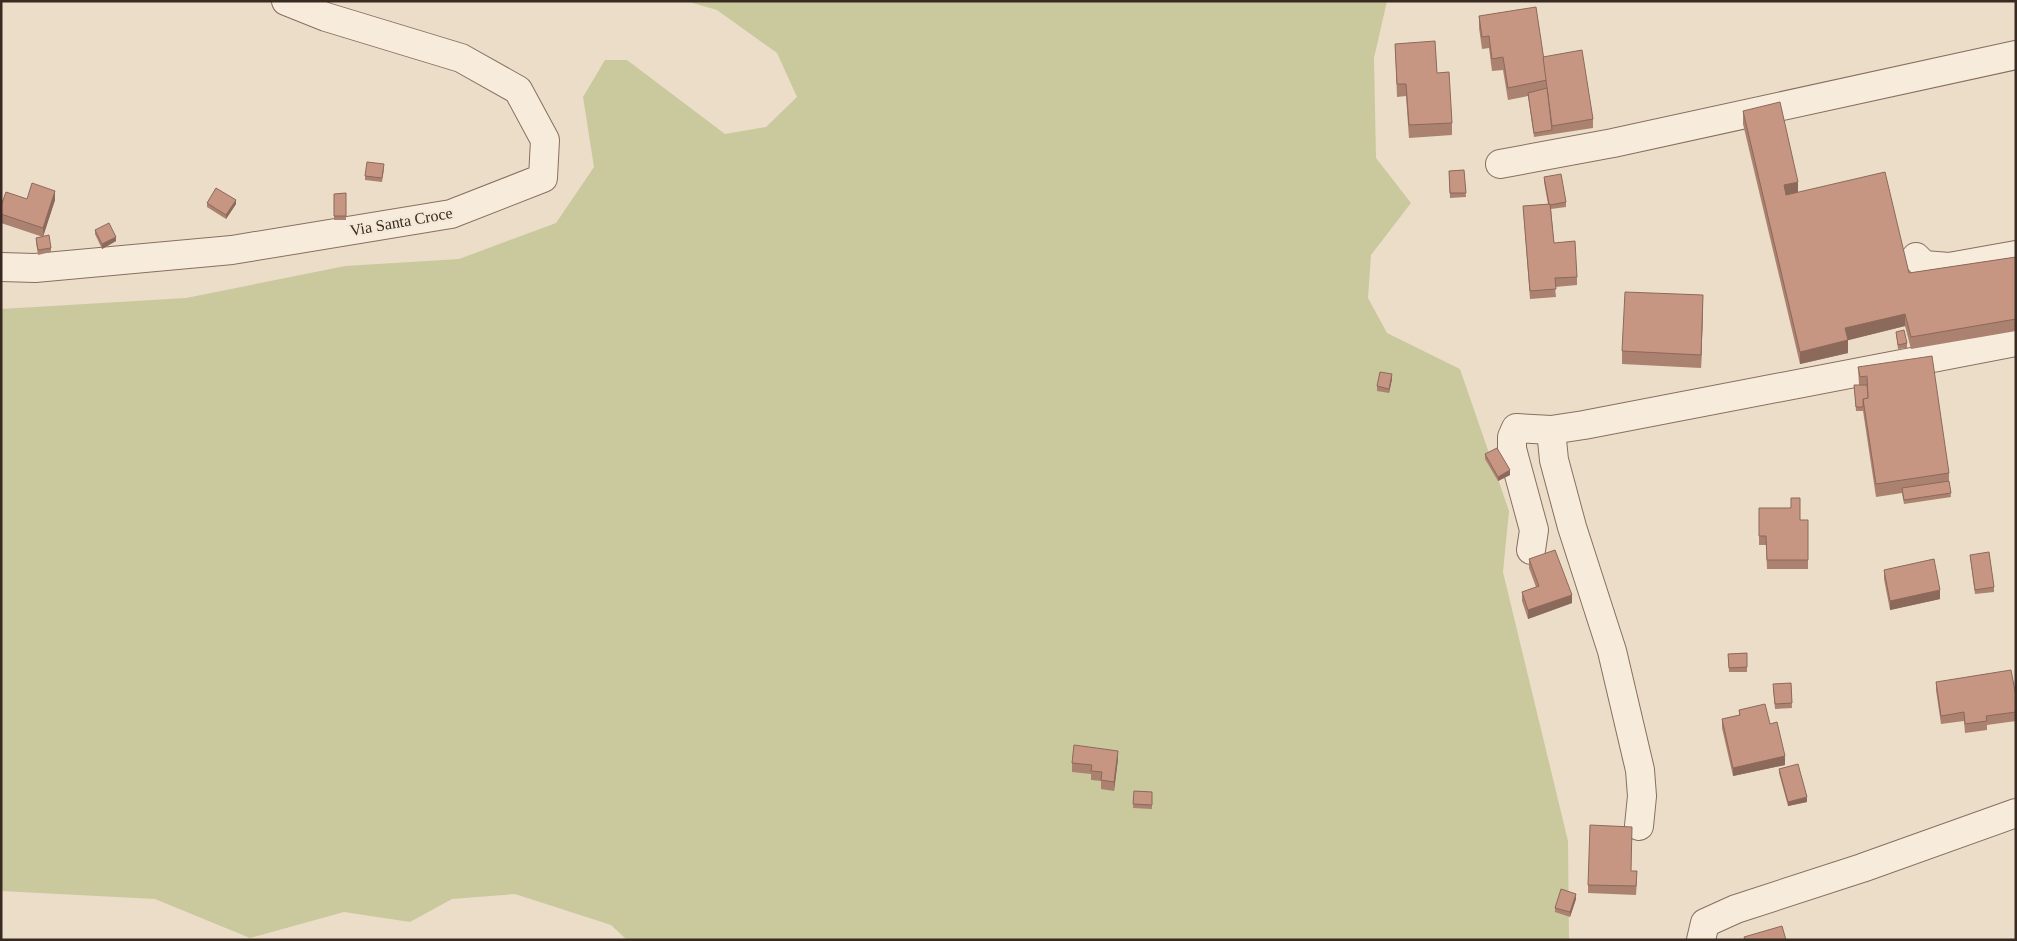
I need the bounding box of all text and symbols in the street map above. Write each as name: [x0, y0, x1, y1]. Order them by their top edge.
street label: Via Santa Croce: [348, 204, 454, 239]

